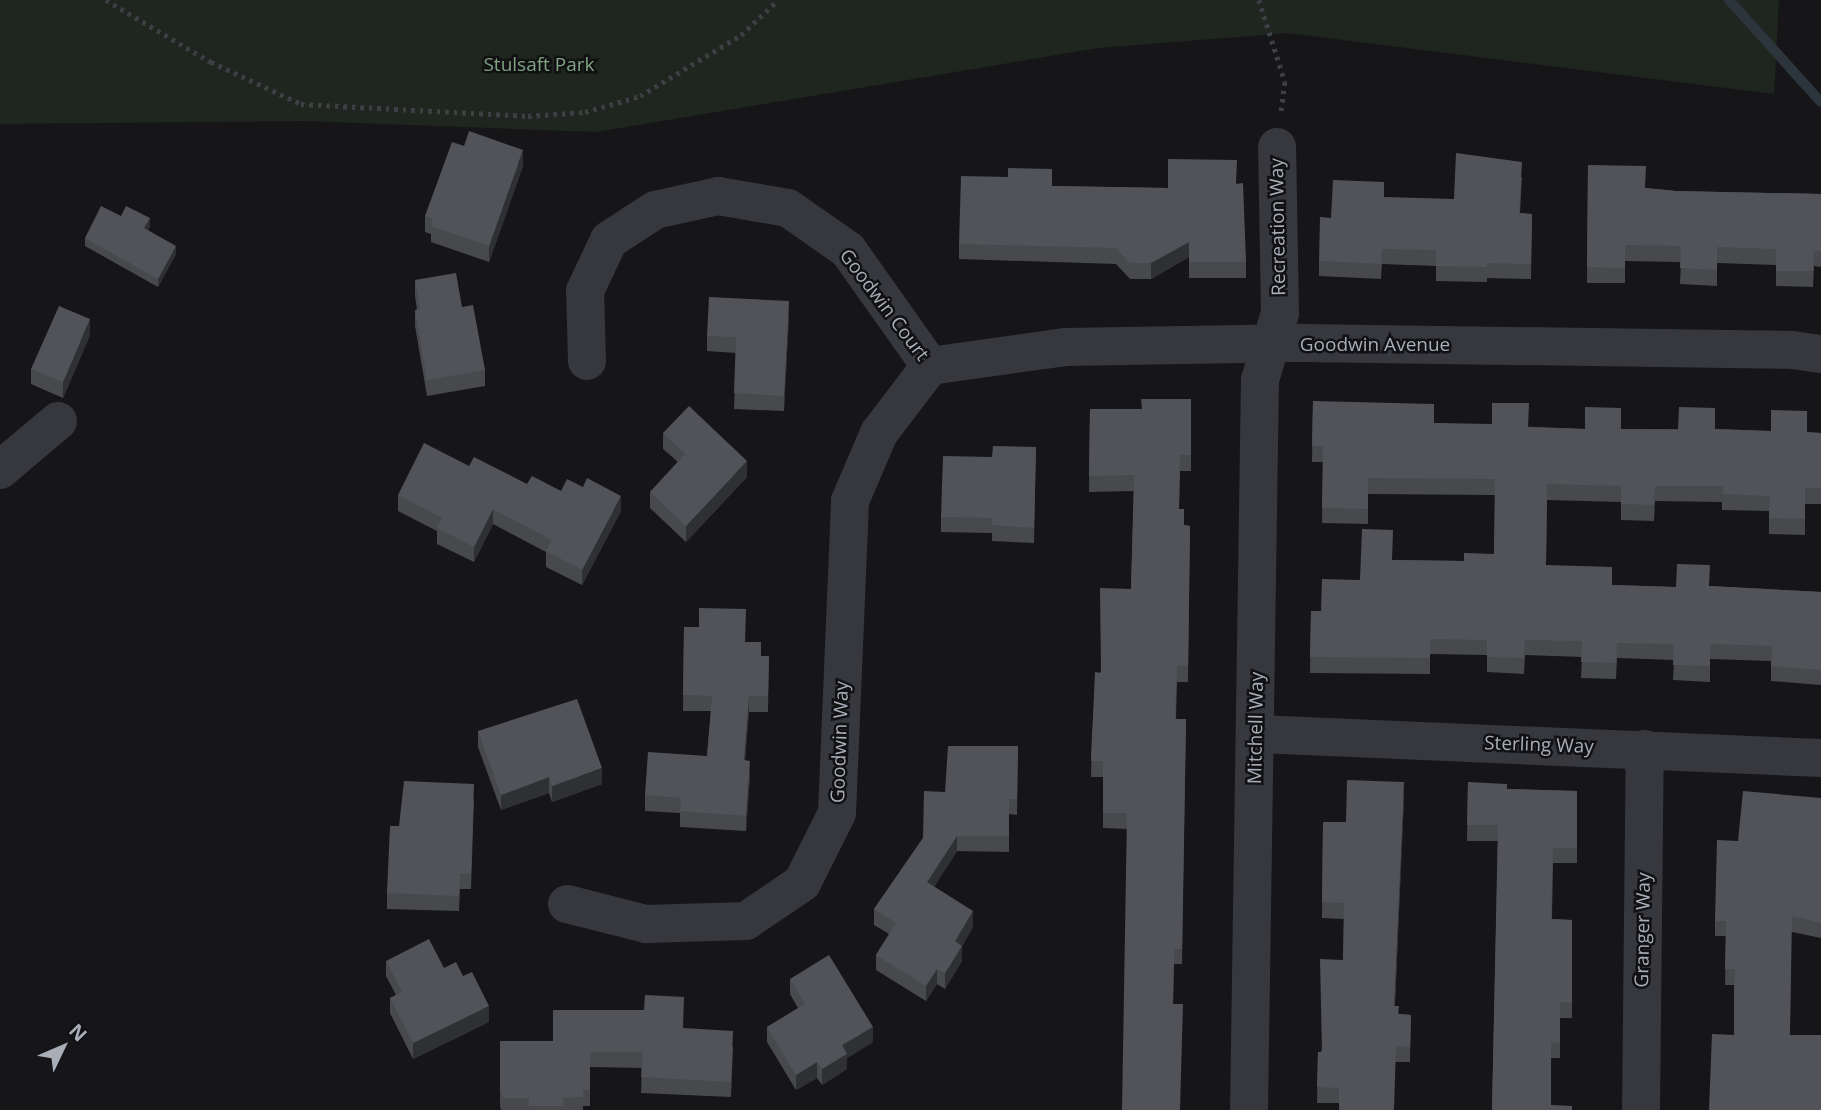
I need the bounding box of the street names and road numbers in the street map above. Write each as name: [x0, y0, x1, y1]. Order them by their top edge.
street label: Recreation Way: [1265, 158, 1291, 296]
street label: Goodwin Court: [835, 245, 933, 365]
street label: Goodwin Avenue: [1300, 334, 1450, 356]
street label: Mitchell Way: [1244, 672, 1268, 784]
street label: Goodwin Way: [826, 681, 854, 803]
street label: Sterling Way: [1484, 732, 1594, 758]
street label: Granger Way: [1631, 872, 1655, 988]

